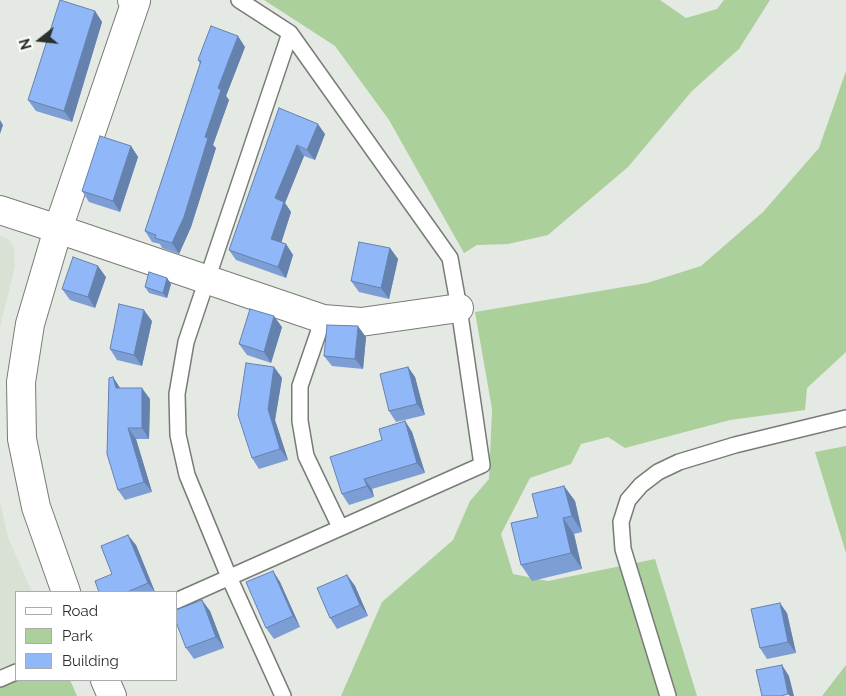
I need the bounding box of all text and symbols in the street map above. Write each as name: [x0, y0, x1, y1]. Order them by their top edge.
north arrow: [15, 15, 65, 65]
text: N: [16, 37, 35, 51]
legend: [15, 591, 178, 681]
text: Road: [62, 602, 98, 620]
text: Park: [62, 627, 93, 645]
text: Building: [62, 652, 119, 670]

